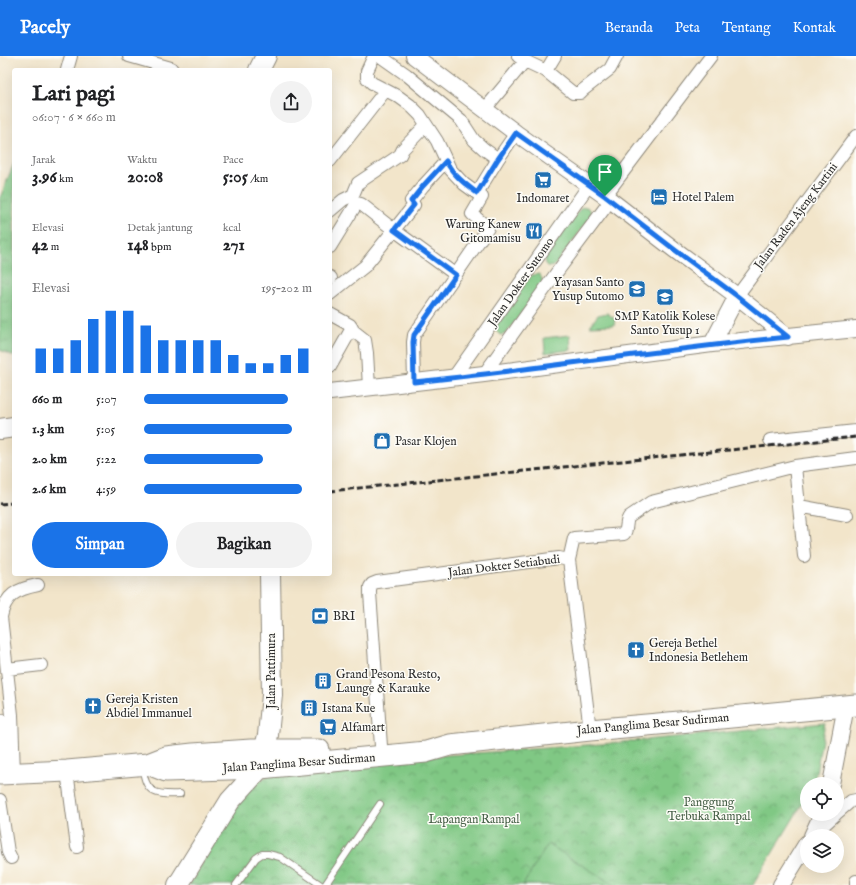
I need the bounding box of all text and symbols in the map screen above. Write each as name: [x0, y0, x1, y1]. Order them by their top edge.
text: Pacely: [20, 16, 70, 40]
text: Beranda: [605, 19, 653, 37]
text: Peta: [675, 19, 700, 37]
text: Tentang: [722, 19, 771, 37]
text: Kontak: [793, 19, 836, 37]
text: Lari pagi: [32, 80, 115, 108]
button: share: [270, 81, 312, 123]
text: 06:07 · 6 × 660 m: [32, 109, 116, 126]
text: Jarak: [32, 153, 56, 167]
text: Waktu: [127, 153, 157, 167]
text: Pace: [223, 153, 243, 167]
pin: [588, 155, 622, 196]
street label: Jalan Raden Ajeng Kartini: [750, 160, 842, 274]
icon: arrive: [594, 161, 616, 183]
text: 3.96: [32, 167, 57, 188]
text: 20:08: [127, 167, 163, 188]
text: 5:05: [223, 167, 248, 188]
supermarket icon: Indomaret: [533, 170, 553, 190]
text: km: [57, 172, 73, 186]
text: /km: [248, 172, 268, 186]
hotel icon: Hotel Palem: [649, 187, 669, 207]
place label: Hotel Palem: [672, 190, 734, 205]
place label: Indomaret: [517, 191, 569, 206]
place label: Warung Kanew Gitomamisu: [445, 217, 522, 246]
text: Elevasi: [32, 221, 64, 235]
text: Detak jantung: [127, 221, 193, 235]
text: kcal: [223, 221, 241, 235]
restaurant icon: Warung Kanew Gitomamisu: [524, 221, 544, 241]
street label: Jalan Dokter Sutomo: [484, 234, 558, 332]
text: 42: [32, 235, 48, 256]
text: 148: [127, 235, 149, 256]
text: 271: [223, 235, 245, 256]
text: m: [48, 240, 59, 254]
text: bpm: [149, 240, 171, 254]
place label: Yayasan Santo Yusup Sutomo: [552, 275, 625, 305]
school or university icon: Yayasan Santo Yusup Sutomo: [627, 279, 647, 299]
text: Elevasi: [32, 280, 70, 297]
text: 195–202 m: [261, 280, 312, 297]
school or university icon: SMP Katolik Kolese Santo Yusup 1: [655, 287, 675, 307]
place label: SMP Katolik Kolese Santo Yusup 1: [615, 309, 716, 339]
text: 660 m: [32, 391, 62, 408]
text: 5:07: [96, 391, 117, 408]
text: 1.3 km: [32, 421, 64, 438]
text: 5:05: [96, 421, 115, 438]
shop icon: Pasar Klojen: [372, 431, 392, 451]
place label: Pasar Klojen: [395, 434, 457, 449]
text: 2.0 km: [32, 451, 67, 468]
text: 5:22: [96, 451, 116, 468]
text: 2.6 km: [32, 481, 66, 498]
text: 4:59: [96, 481, 116, 498]
button: Simpan: [32, 522, 168, 568]
button: Bagikan: [176, 522, 312, 568]
street label: Jalan Dokter Setiabudi: [445, 552, 561, 582]
bank icon: BRI: [310, 606, 330, 626]
place label: BRI: [333, 609, 355, 624]
street label: Jalan Pattimura: [264, 632, 280, 711]
place label: Gereja Bethel Indonesia Betlehem: [649, 636, 748, 665]
church icon: Gereja Bethel Indonesia Betlehem: [626, 640, 646, 660]
place label: Grand Pesona Resto, Launge & Karauke: [336, 667, 440, 696]
building icon: Grand Pesona Resto, Launge & Karauke: [313, 671, 333, 691]
place label: Gereja Kristen Abdiel Immanuel: [105, 692, 192, 721]
church icon: Gereja Kristen Abdiel Immanuel: [83, 696, 103, 716]
building icon: Istana Kue: [299, 698, 319, 718]
place label: Istana Kue: [322, 701, 376, 716]
street label: Jalan Panglima Besar Sudirman: [574, 710, 730, 739]
supermarket icon: Alfamart: [318, 717, 338, 737]
place label: Alfamart: [340, 720, 385, 735]
street label: Jalan Panglima Besar Sudirman: [220, 750, 376, 777]
map controls: [800, 777, 844, 873]
button: locate: [800, 777, 844, 821]
park label: Panggung Terbuka Rampal: [668, 795, 751, 825]
park label: Lapangan Rampal: [428, 812, 520, 828]
button: layers: [800, 829, 844, 873]

